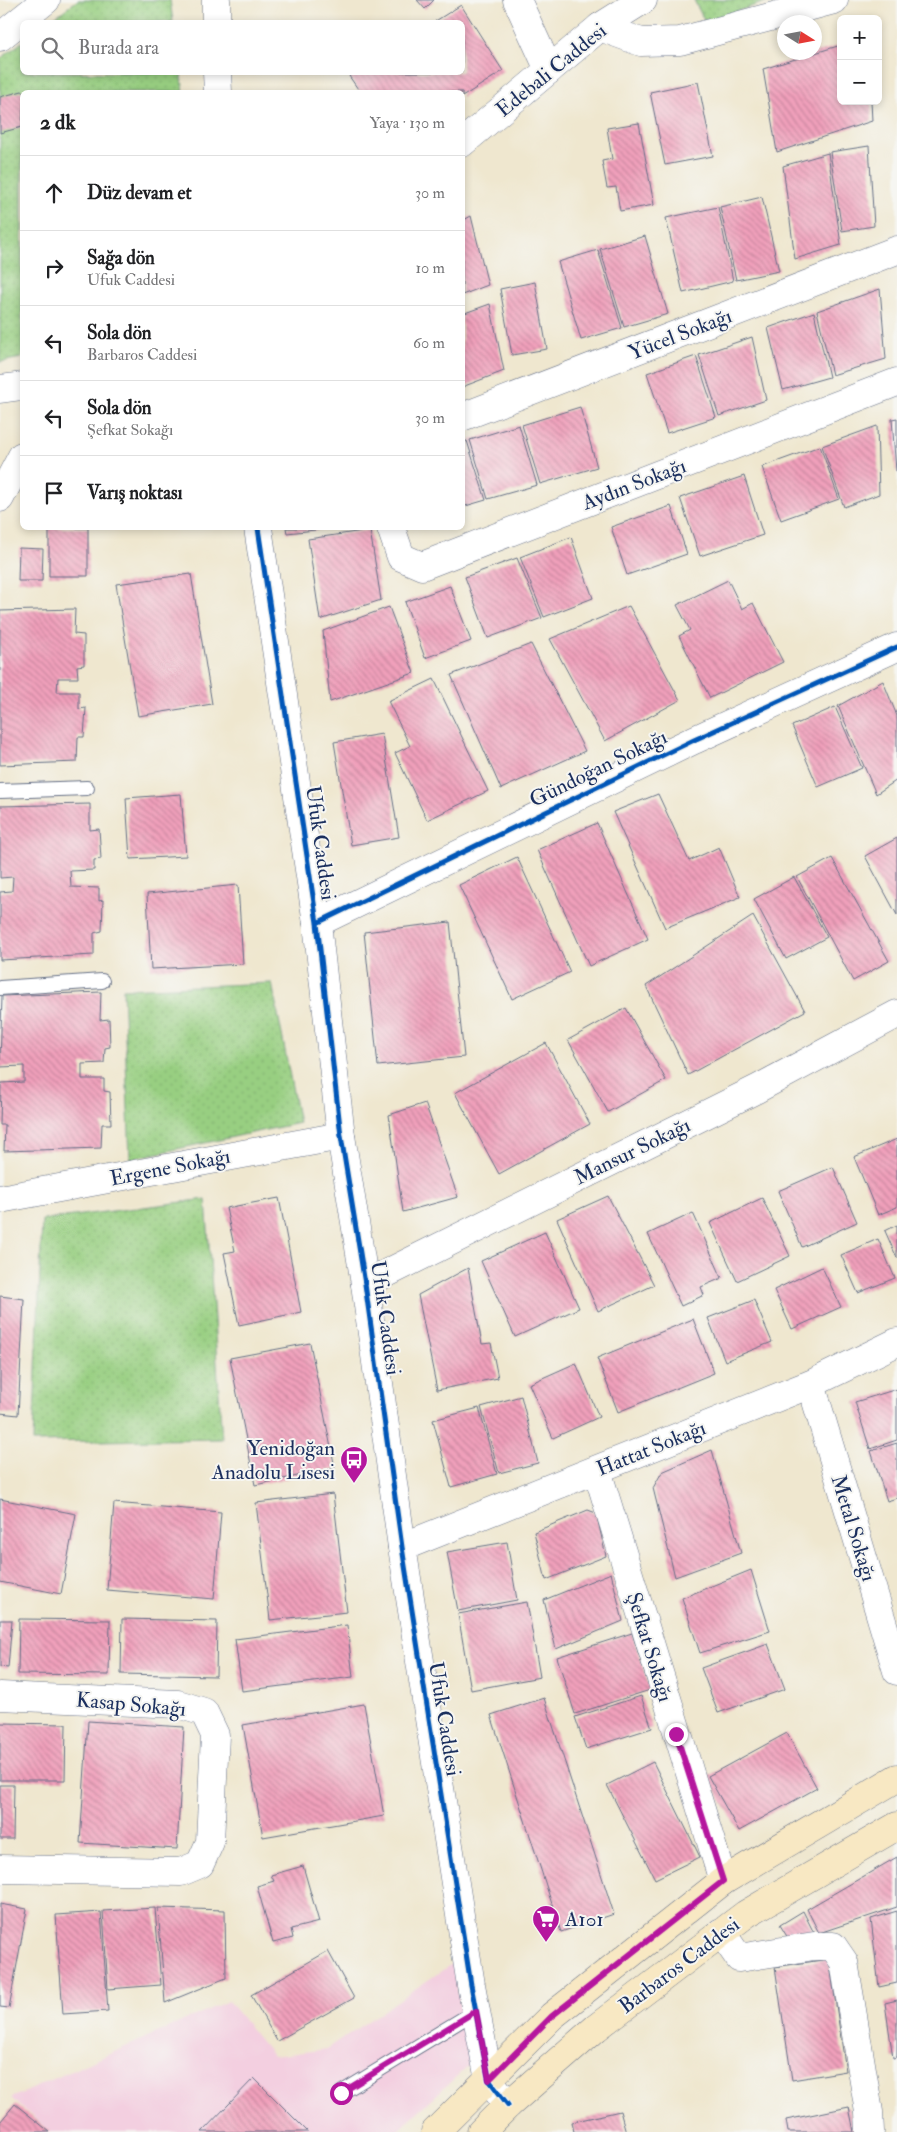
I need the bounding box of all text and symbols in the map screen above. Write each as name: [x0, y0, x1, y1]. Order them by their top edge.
north arrow: [777, 15, 822, 60]
map controls: [837, 15, 882, 105]
button: +: [837, 15, 882, 60]
street label: Edebali Caddesi: [490, 17, 612, 123]
search box: [20, 20, 465, 75]
icon: search: [38, 34, 66, 62]
text: Burada ara: [78, 36, 159, 60]
button: −: [837, 60, 882, 105]
text: 2 dk: [40, 109, 75, 136]
text: Yaya · 130 m: [370, 113, 445, 133]
icon: ahead: [40, 179, 68, 207]
text: Düz devam et: [87, 181, 192, 205]
text: 30 m: [415, 183, 445, 203]
text: Sağa dön: [87, 246, 155, 270]
icon: right: [40, 254, 68, 282]
text: 10 m: [415, 258, 445, 278]
text: Ufuk Caddesi: [87, 270, 175, 290]
street label: Yücel Sokağı: [625, 302, 736, 367]
text: Sola dön: [87, 321, 152, 345]
icon: left: [40, 329, 68, 357]
text: 60 m: [413, 333, 445, 353]
text: Barbaros Caddesi: [87, 345, 197, 365]
text: Sola dön: [87, 396, 152, 420]
icon: left: [40, 404, 68, 432]
text: 30 m: [415, 408, 445, 428]
text: Şefkat Sokağı: [87, 420, 173, 440]
street label: Aydın Sokağı: [577, 452, 690, 517]
icon: arrive: [40, 479, 68, 507]
text: Varış noktası: [87, 481, 183, 505]
street label: Gündoğan Sokağı: [525, 723, 672, 813]
street label: Ufuk Caddesi: [299, 784, 342, 903]
street label: Mansur Sokağı: [570, 1111, 695, 1191]
street label: Ergene Sokağı: [108, 1143, 233, 1192]
street label: Ufuk Caddesi: [364, 1259, 407, 1378]
street label: Hattat Sokağı: [593, 1414, 710, 1483]
place label: Yenidoğan Anadolu Lisesi: [211, 1435, 335, 1486]
bus stop icon: Yenidoğan Anadolu Lisesi: [339, 1445, 369, 1484]
street label: Metal Sokağı: [825, 1472, 883, 1585]
street label: Şefkat Sokağı: [620, 1589, 679, 1706]
street label: Ufuk Caddesi: [422, 1660, 467, 1779]
street label: Kasap Sokağı: [75, 1686, 187, 1723]
route end: [665, 1723, 688, 1746]
supermarket icon: A101: [531, 1904, 561, 1943]
place label: A101: [564, 1906, 604, 1933]
street label: Barbaros Caddesi: [613, 1911, 746, 2020]
route start: [330, 2082, 353, 2105]

